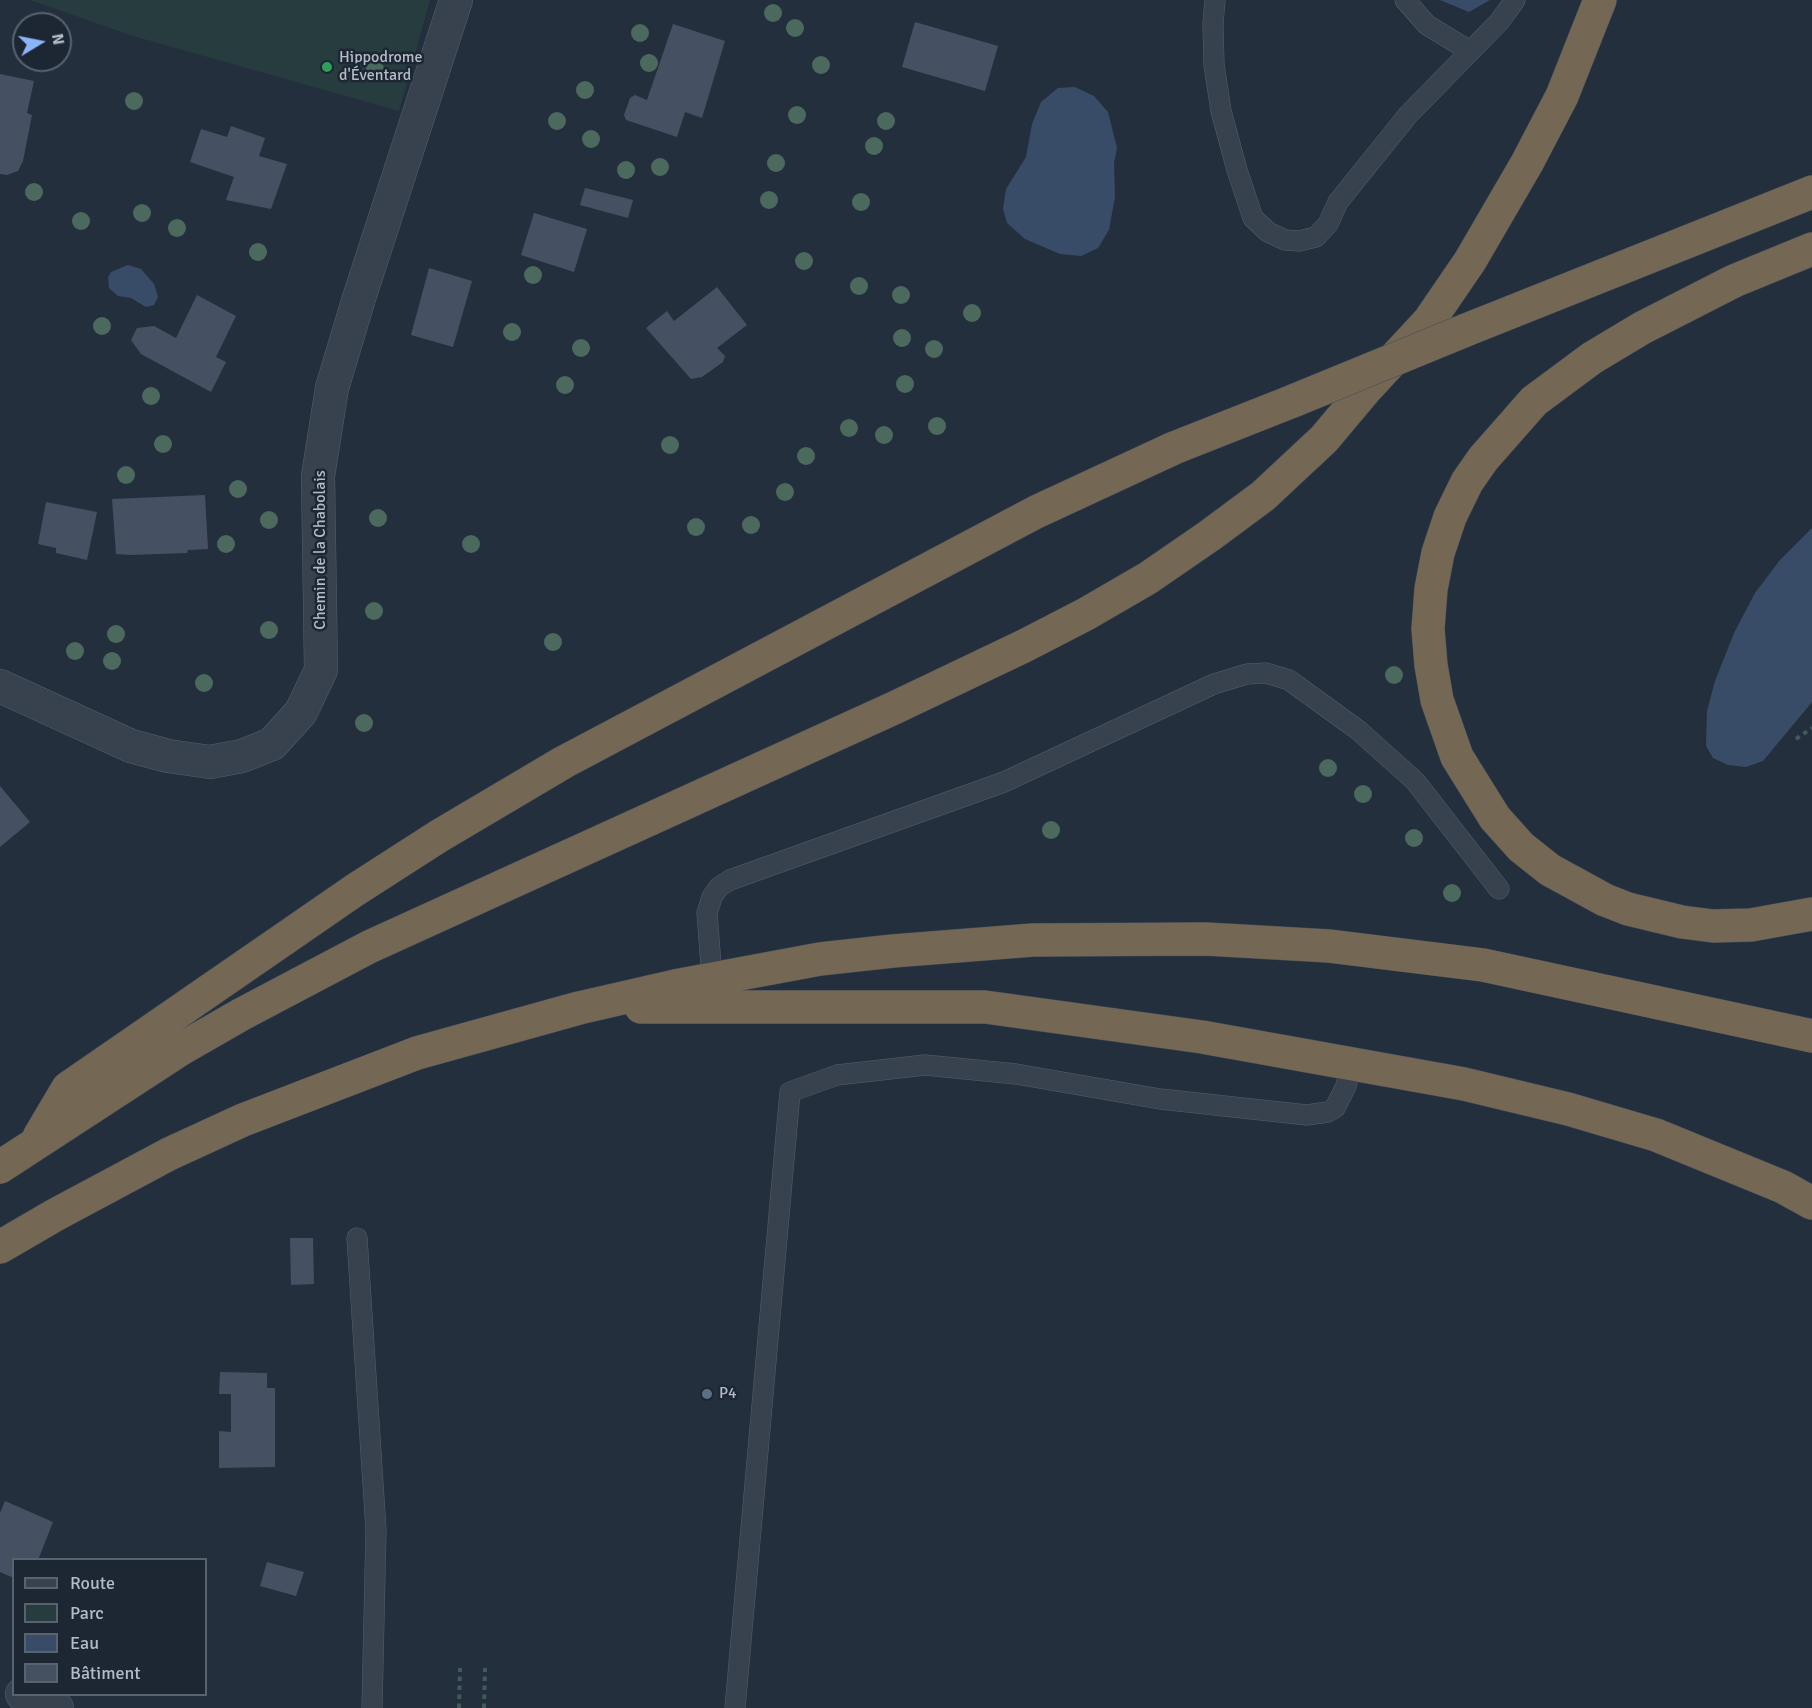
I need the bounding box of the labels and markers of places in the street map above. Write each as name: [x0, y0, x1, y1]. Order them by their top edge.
place label: Hippodrome d'Éventard: [339, 48, 423, 86]
marker: Hippodrome d'Éventard: [320, 60, 334, 74]
place label: P4: [719, 1384, 737, 1404]
marker: P4: [700, 1387, 714, 1401]

